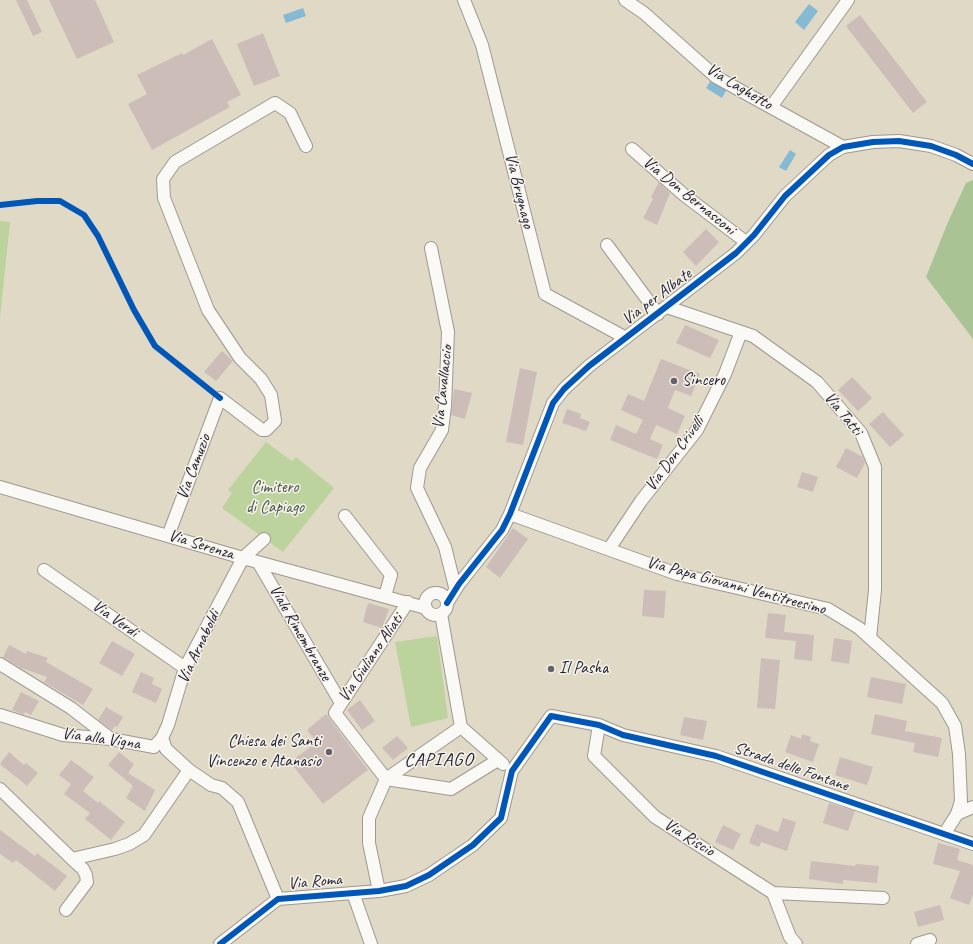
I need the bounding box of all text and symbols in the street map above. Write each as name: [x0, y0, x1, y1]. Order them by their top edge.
street label: Via Laghetto: [702, 59, 776, 115]
street label: Via Brugnago: [500, 152, 538, 230]
street label: Via Don Bernasconi: [638, 152, 740, 240]
street label: Via per Albate: [618, 264, 696, 330]
street label: Via Cavallaccio: [428, 344, 458, 430]
place label: Sincero: [682, 371, 725, 391]
marker: Sincero: [669, 376, 679, 386]
street label: Via Tatti: [819, 388, 867, 440]
street label: Via Don Crivelli: [641, 413, 709, 495]
street label: Via Camuzio: [172, 431, 216, 503]
park label: Cimitero di Capiago: [246, 478, 304, 518]
street label: Via Serenza: [166, 525, 236, 565]
street label: Via Papa Giovanni Ventitreesimo: [644, 552, 828, 620]
street label: Viale Rimembranze: [264, 581, 336, 685]
street label: Via Verdi: [88, 596, 142, 642]
street label: Via Arnaboldi: [173, 607, 225, 687]
street label: Via Giuliano Aliati: [334, 610, 408, 706]
place label: Il Pasha: [559, 659, 608, 679]
marker: Il Pasha: [546, 664, 556, 674]
street label: Via alla Vigna: [61, 723, 141, 755]
place label: Chiesa dei Santi Vincenzo e Atanasio: [207, 732, 321, 772]
street label: Strada delle Fontane: [731, 738, 851, 796]
marker: Chiesa dei Santi Vincenzo e Atanasio: [324, 747, 334, 757]
district label: CAPIAGO: [404, 749, 474, 771]
street label: Via Riscio: [660, 815, 718, 861]
street label: Via Roma: [287, 869, 343, 895]

